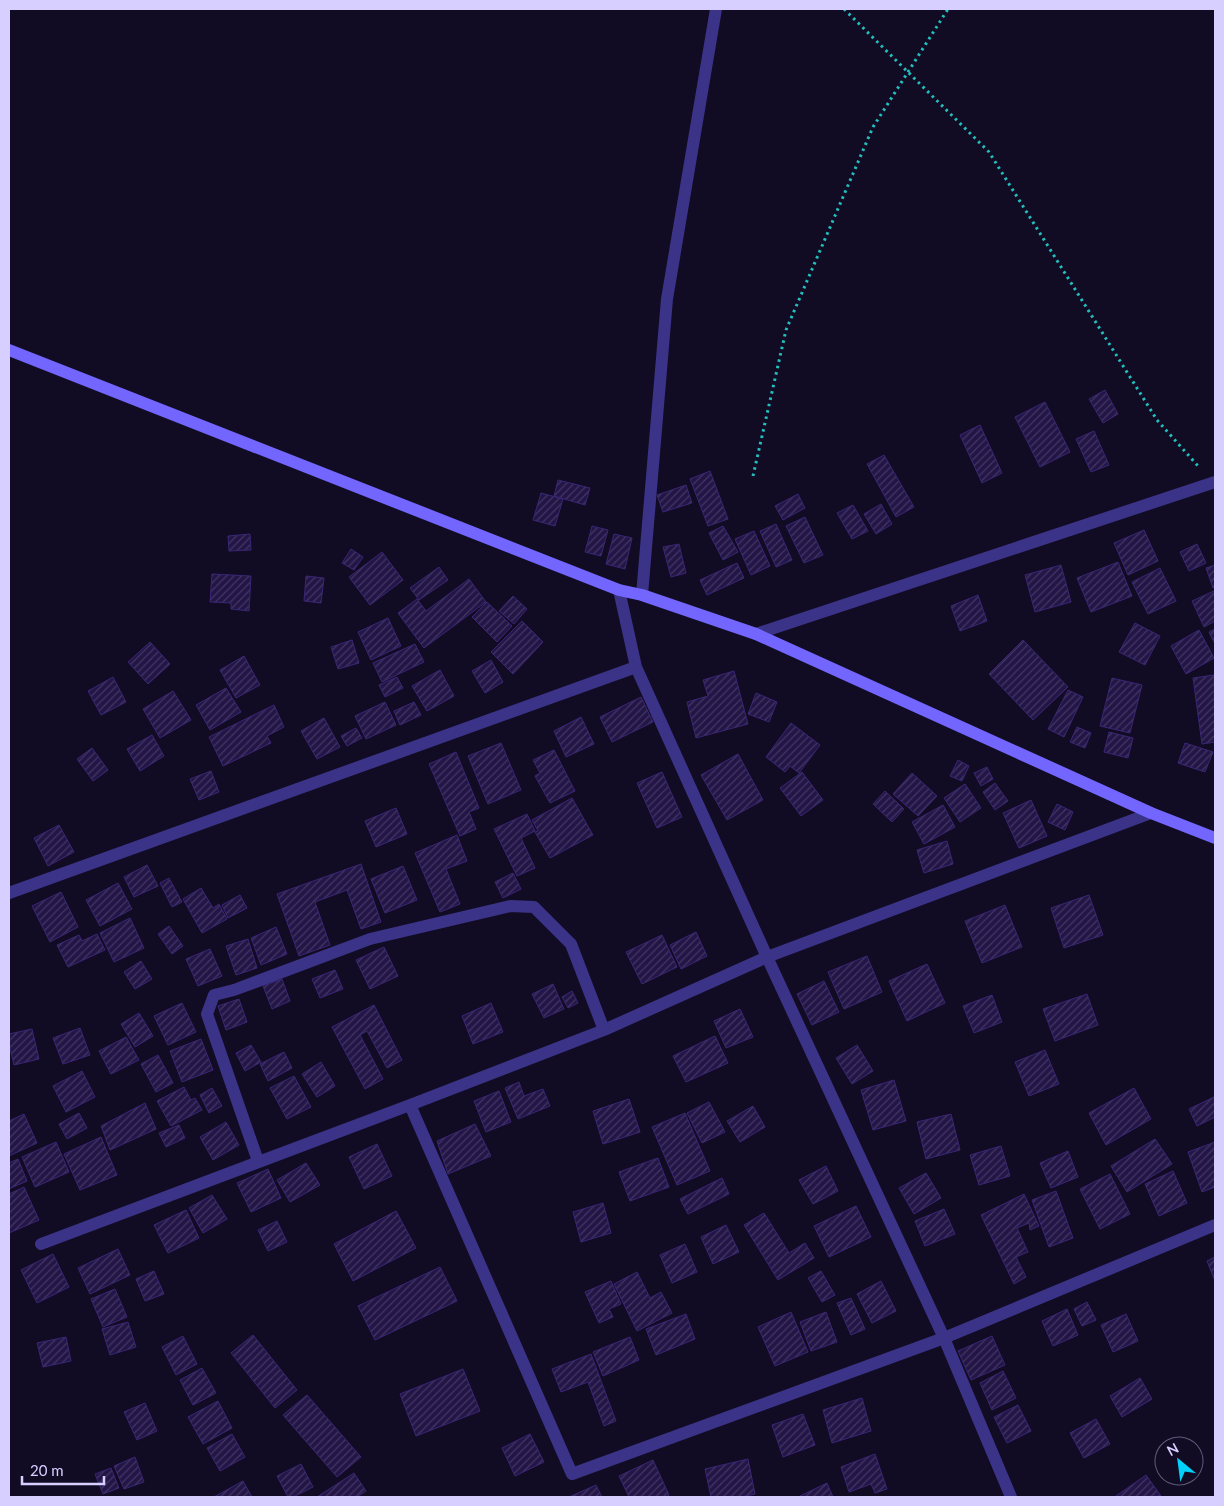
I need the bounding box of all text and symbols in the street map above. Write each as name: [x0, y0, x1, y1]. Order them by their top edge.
north arrow: [1154, 1436, 1204, 1486]
text: N: [1164, 1439, 1181, 1459]
scale bar: [22, 1454, 105, 1486]
text: 20 m: [30, 1461, 64, 1479]

